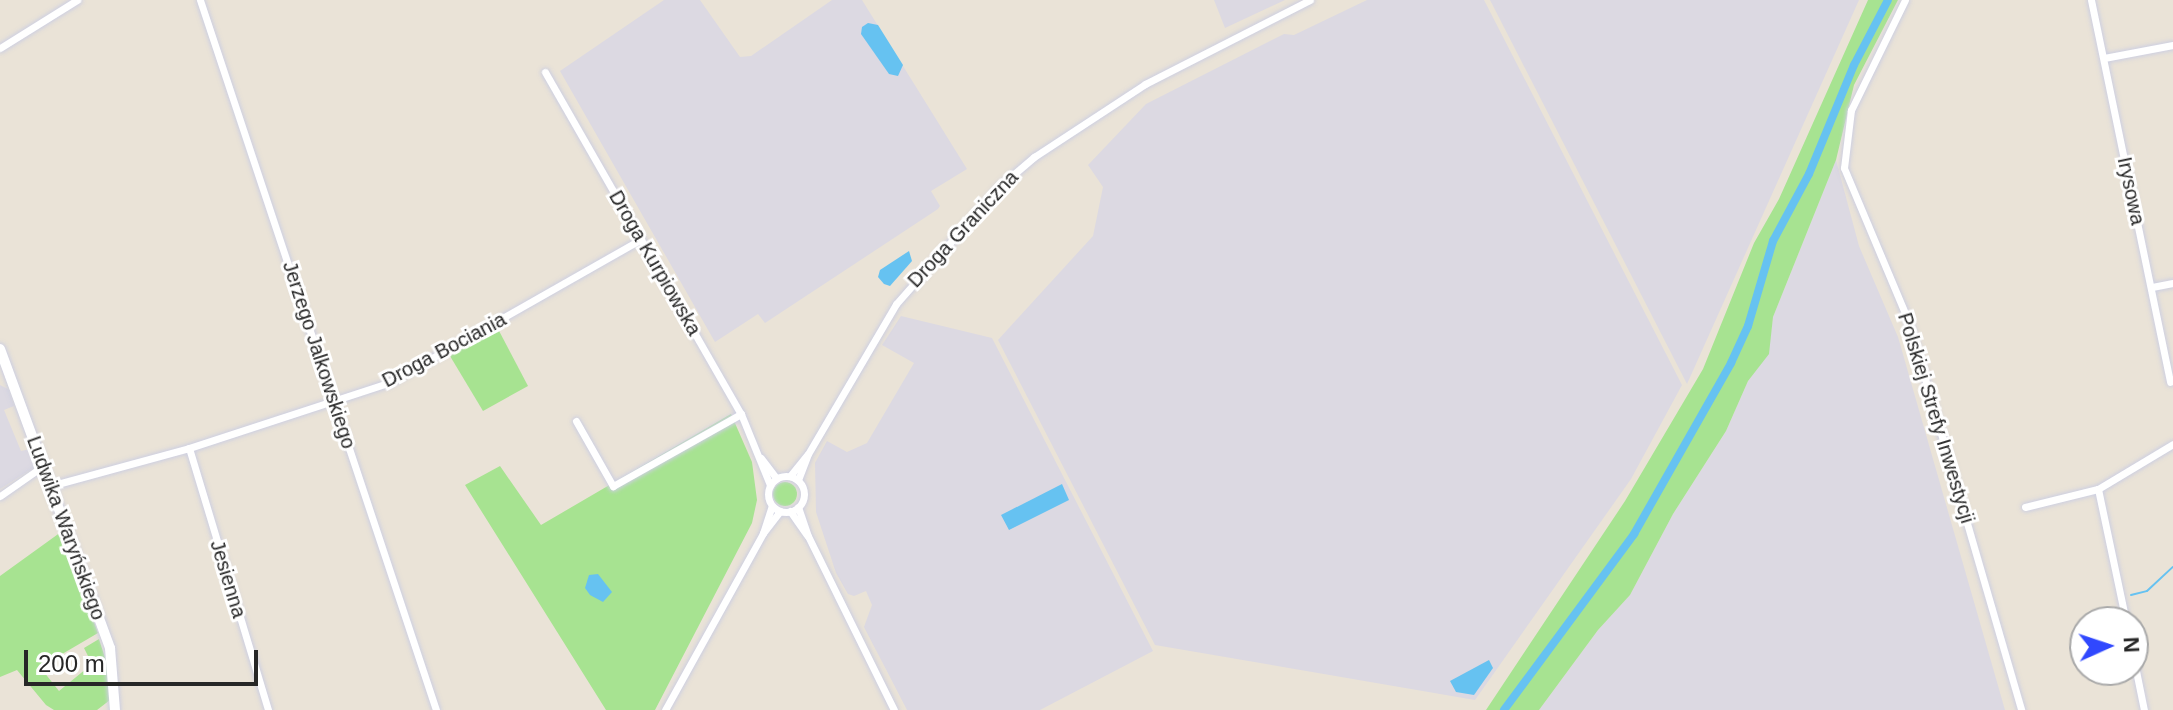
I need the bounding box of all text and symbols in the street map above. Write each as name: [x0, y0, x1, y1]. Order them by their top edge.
street label: Irysowa: [2112, 155, 2150, 227]
street label: Droga Graniczna: [903, 166, 1023, 292]
street label: Droga Kurpiowska: [604, 186, 706, 340]
street label: Jerzego Jalkowskiego: [277, 258, 361, 452]
street label: Droga Bociania: [378, 307, 510, 393]
street label: Polskiej Strefy Inwestycji: [1893, 310, 1979, 526]
street label: Ludwika Waryńskiego: [22, 433, 110, 623]
street label: Jesienna: [205, 537, 251, 621]
north arrow: [2069, 606, 2149, 686]
scale bar: [28, 634, 262, 684]
text: N: [2119, 636, 2144, 653]
text: 200 m: [38, 650, 105, 677]

